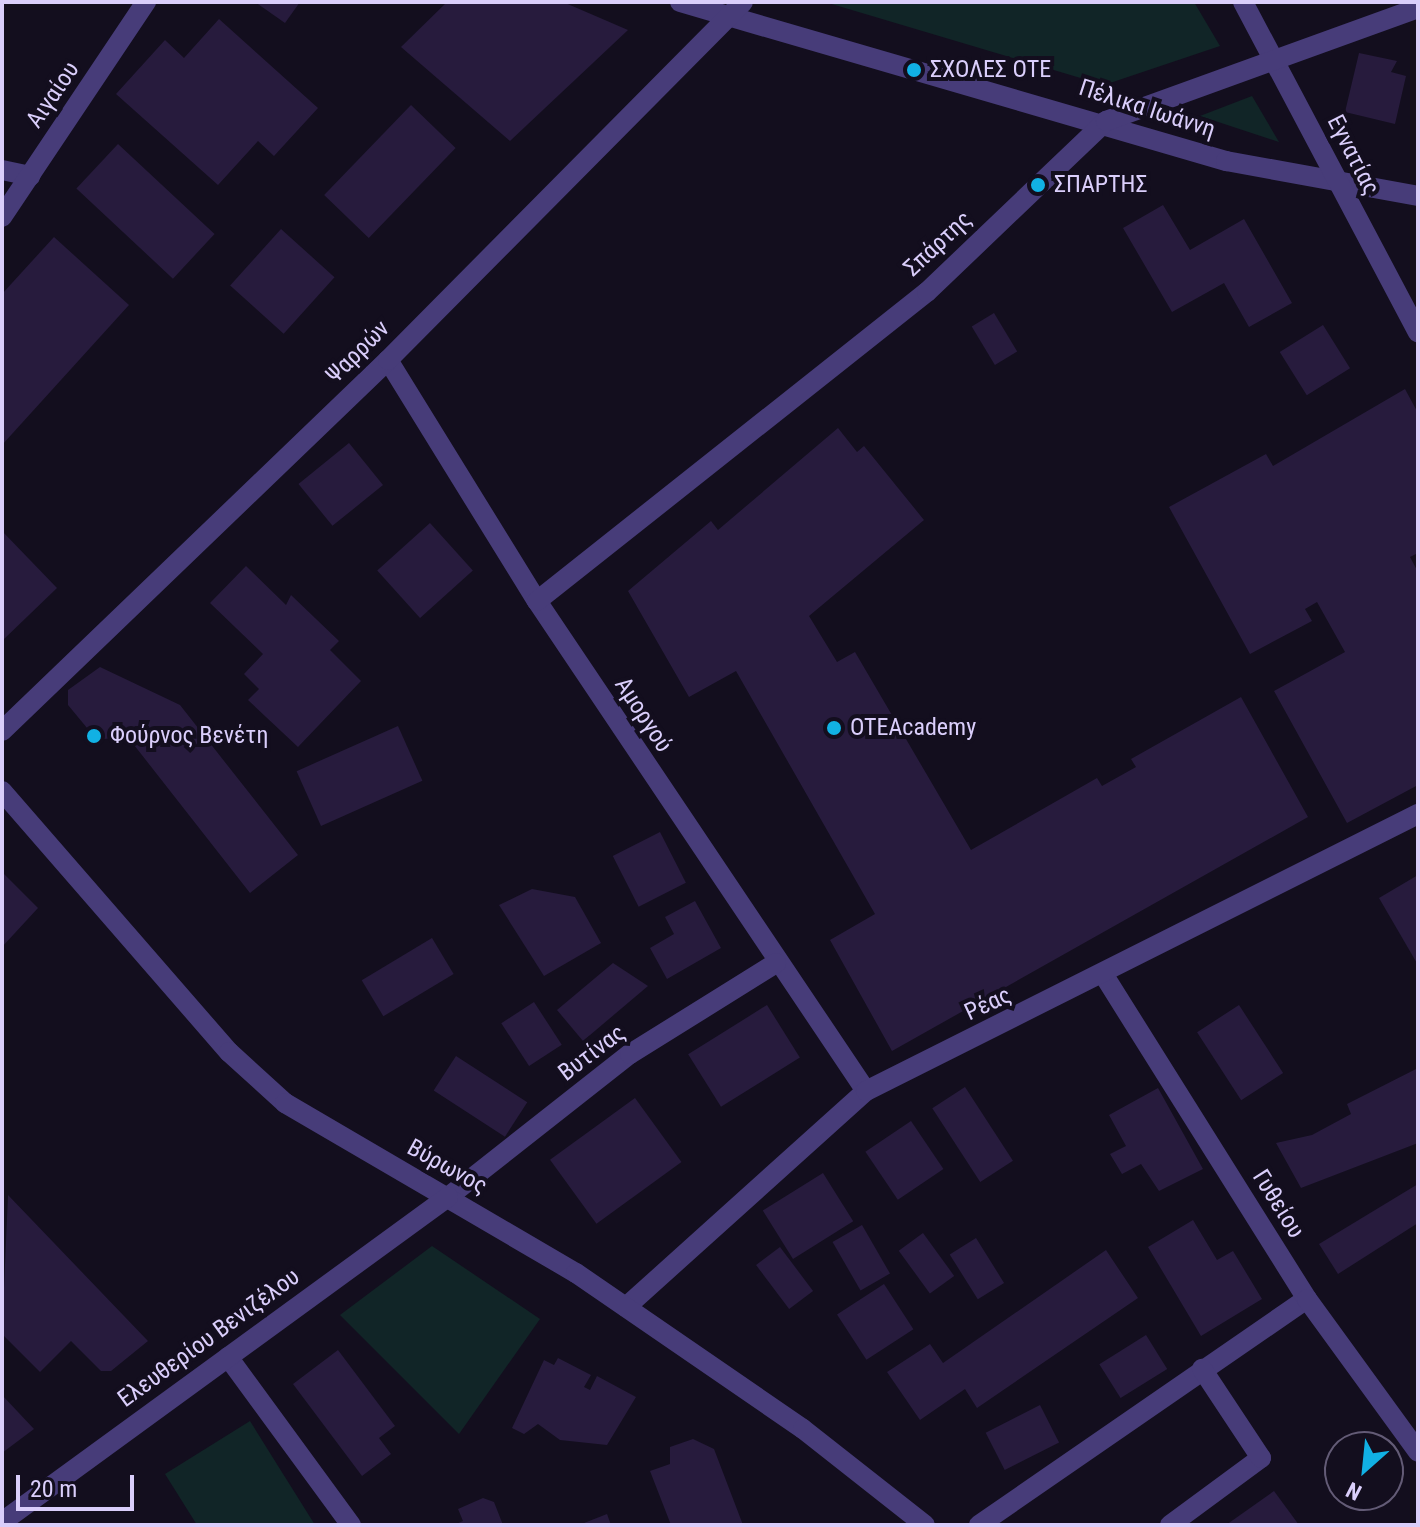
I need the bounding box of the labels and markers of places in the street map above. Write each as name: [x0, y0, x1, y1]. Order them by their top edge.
place label: ΣΧΟΛΕΣ ΟΤΕ: [930, 56, 1051, 84]
marker: ΣΧΟΛΕΣ ΟΤΕ: [905, 61, 923, 79]
place label: ΣΠΑΡΤΗΣ: [1054, 171, 1148, 199]
marker: ΣΠΑΡΤΗΣ: [1029, 176, 1047, 194]
place label: OTEAcademy: [850, 714, 976, 742]
marker: OTEAcademy: [825, 719, 843, 737]
place label: Φούρνος Βενέτη: [110, 722, 268, 750]
marker: Φούρνος Βενέτη: [85, 727, 103, 745]

